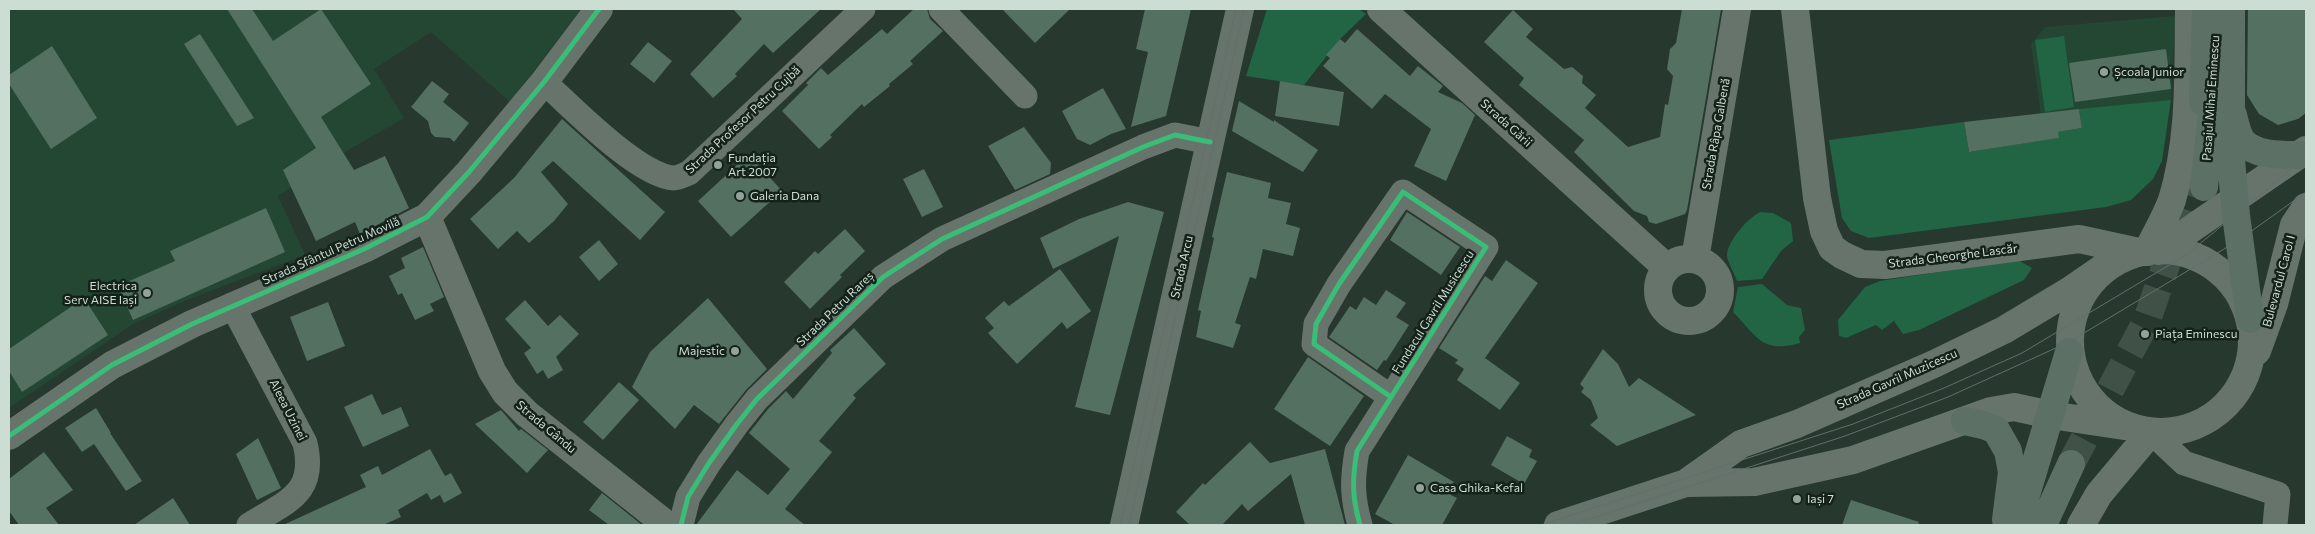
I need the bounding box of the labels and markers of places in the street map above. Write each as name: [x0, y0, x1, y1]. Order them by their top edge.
place label: Școala Junior: [2114, 65, 2184, 79]
marker: Școala Junior: [2098, 66, 2110, 78]
place label: Fundația Art 2007: [728, 151, 777, 179]
marker: Fundația Art 2007: [712, 159, 724, 171]
place label: Galeria Dana: [750, 189, 819, 203]
marker: Galeria Dana: [734, 190, 746, 202]
place label: Electrica Serv AISE Iași: [64, 279, 137, 307]
marker: Electrica Serv AISE Iași: [141, 287, 153, 299]
place label: Piața Eminescu: [2155, 327, 2237, 341]
marker: Piața Eminescu: [2139, 328, 2151, 340]
place label: Majestic: [679, 344, 725, 358]
marker: Majestic: [729, 345, 741, 357]
place label: Casa Ghika-Kefal: [1430, 481, 1523, 495]
marker: Casa Ghika-Kefal: [1414, 482, 1426, 494]
place label: Iași 7: [1807, 492, 1834, 506]
marker: Iași 7: [1791, 493, 1803, 505]

